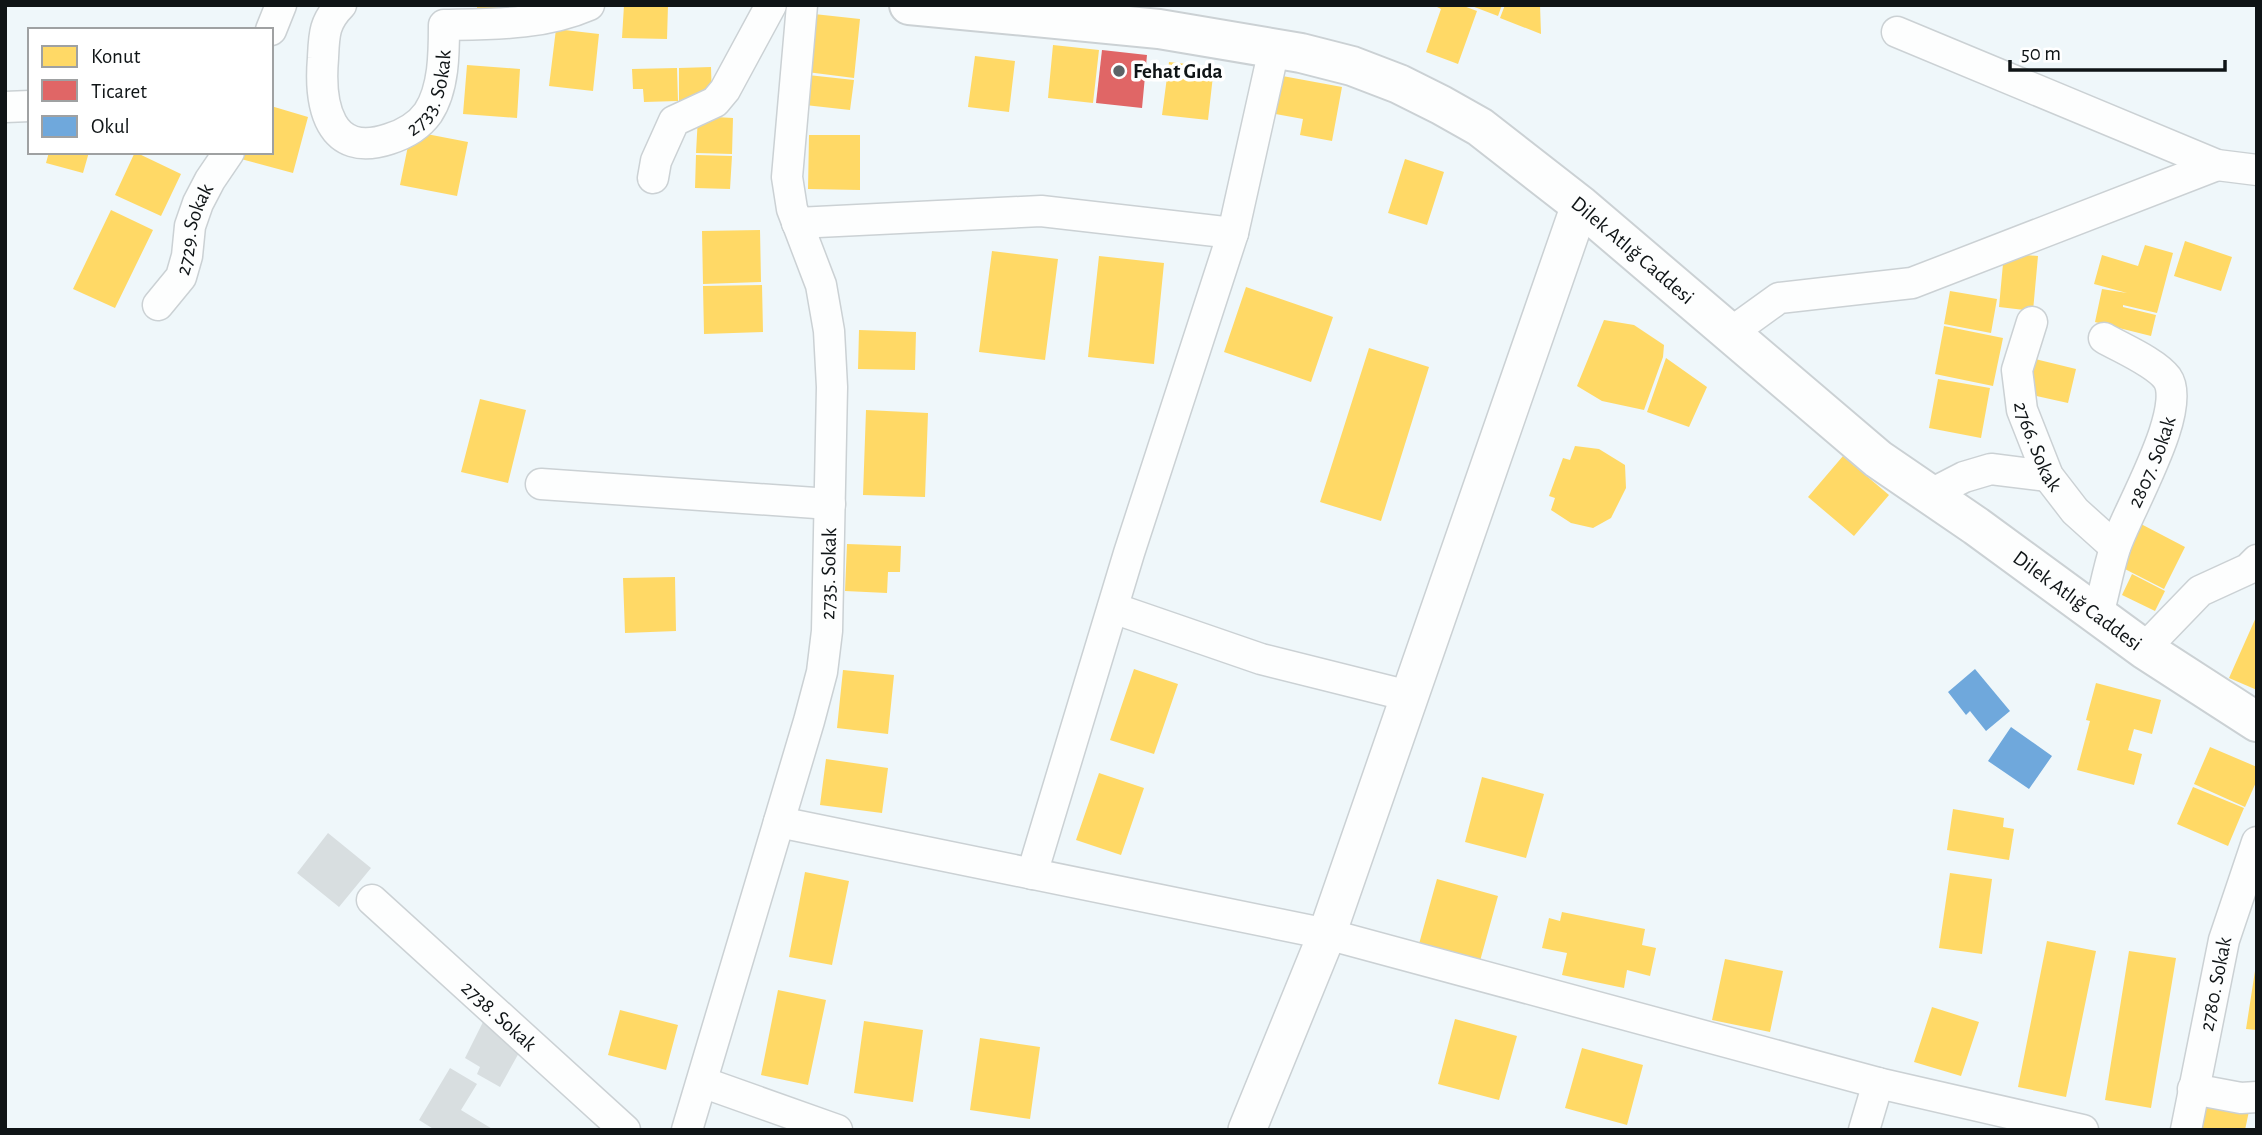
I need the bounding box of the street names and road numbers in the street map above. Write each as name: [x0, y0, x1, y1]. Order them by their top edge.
street label: 2733. Sokak: [403, 49, 455, 140]
street label: 2729. Sokak: [172, 180, 217, 278]
street label: Dilek Atlığ Caddesi: [1567, 192, 1698, 308]
street label: 2766. Sokak: [2010, 401, 2066, 496]
street label: 2807. Sokak: [2124, 414, 2180, 511]
street label: 2735. Sokak: [817, 527, 840, 620]
street label: Dilek Atlığ Caddesi: [2009, 547, 2146, 655]
street label: 2780. Sokak: [2196, 934, 2235, 1033]
street label: 2738. Sokak: [457, 977, 541, 1056]

